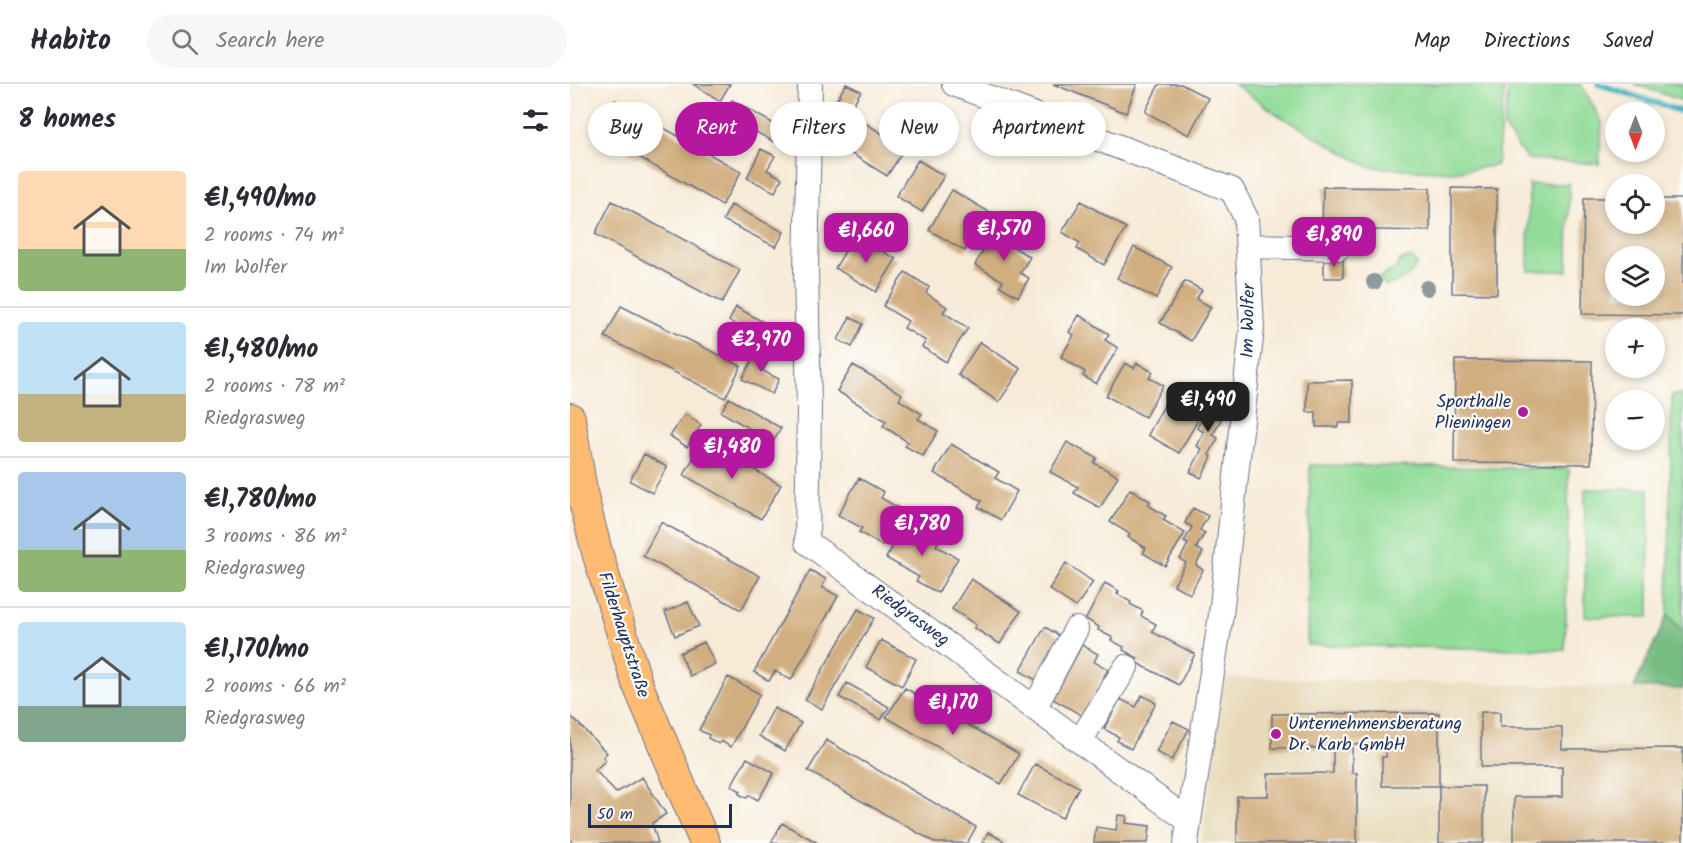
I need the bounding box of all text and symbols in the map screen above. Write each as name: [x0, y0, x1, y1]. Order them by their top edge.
search box: [147, 14, 567, 68]
text: Habito: [30, 19, 111, 64]
text: Search here: [216, 24, 325, 59]
icon: search: [168, 25, 201, 58]
text: Map: [1414, 25, 1450, 58]
text: Directions: [1483, 25, 1570, 58]
text: Saved: [1603, 25, 1653, 58]
text: 8 homes: [18, 99, 116, 141]
chip: Buy: [588, 102, 663, 156]
chip: Rent: [675, 102, 758, 156]
chip: Filters: [770, 102, 867, 156]
chip: New: [879, 102, 959, 156]
chip: Apartment: [971, 102, 1106, 156]
north arrow: [1605, 102, 1665, 162]
map controls: [1605, 102, 1665, 450]
icon: filters: [519, 104, 552, 137]
button: locate: [1605, 174, 1665, 234]
text: €1,490/mo: [204, 178, 316, 220]
icon: home: [66, 195, 138, 267]
pin: €1,570: [955, 211, 1053, 262]
pin: €1,660: [817, 213, 915, 264]
text: €1,570: [977, 214, 1031, 246]
text: €1,660: [838, 216, 894, 248]
pin: €1,890: [1285, 217, 1383, 268]
text: 2 rooms · 74 m²: [204, 220, 344, 252]
text: €1,890: [1306, 220, 1362, 252]
button: layers: [1605, 246, 1665, 306]
text: Im Wolfer: [204, 252, 287, 284]
street label: Im Wolfer: [1234, 282, 1264, 359]
button: +: [1605, 318, 1665, 378]
pin: €2,970: [712, 322, 810, 373]
text: €2,970: [731, 325, 791, 357]
text: €1,480/mo: [204, 329, 318, 371]
icon: home: [66, 346, 138, 418]
text: 2 rooms · 78 m²: [204, 371, 345, 403]
pin: €1,490: [1159, 382, 1257, 433]
text: €1,490: [1180, 385, 1236, 417]
place label: Sporthalle Plieningen: [1435, 388, 1511, 438]
button: −: [1605, 390, 1665, 450]
text: Riedgrasweg: [204, 403, 305, 435]
marker: Sporthalle Plieningen: [1516, 405, 1530, 419]
pin: €1,480: [683, 429, 781, 480]
text: €1,480: [704, 432, 760, 464]
text: €1,780/mo: [204, 479, 317, 521]
icon: home: [66, 496, 138, 568]
pin: €1,780: [873, 506, 971, 557]
text: €1,780: [894, 509, 950, 541]
text: 3 rooms · 86 m²: [204, 521, 347, 553]
text: Riedgrasweg: [204, 553, 305, 585]
street label: Filderhauptstraße: [589, 568, 657, 702]
street label: Riedgrasweg: [865, 577, 955, 655]
text: €1,170/mo: [204, 629, 309, 671]
icon: home: [66, 646, 138, 718]
text: 2 rooms · 66 m²: [204, 671, 346, 703]
pin: €1,170: [904, 685, 1002, 736]
text: €1,170: [928, 688, 978, 720]
text: Riedgrasweg: [204, 703, 305, 735]
place label: Unternehmensberatung Dr. Karb GmbH: [1288, 710, 1462, 760]
marker: Unternehmensberatung Dr. Karb GmbH: [1269, 727, 1283, 741]
scale bar: [588, 801, 732, 828]
text: 50 m: [597, 802, 633, 827]

